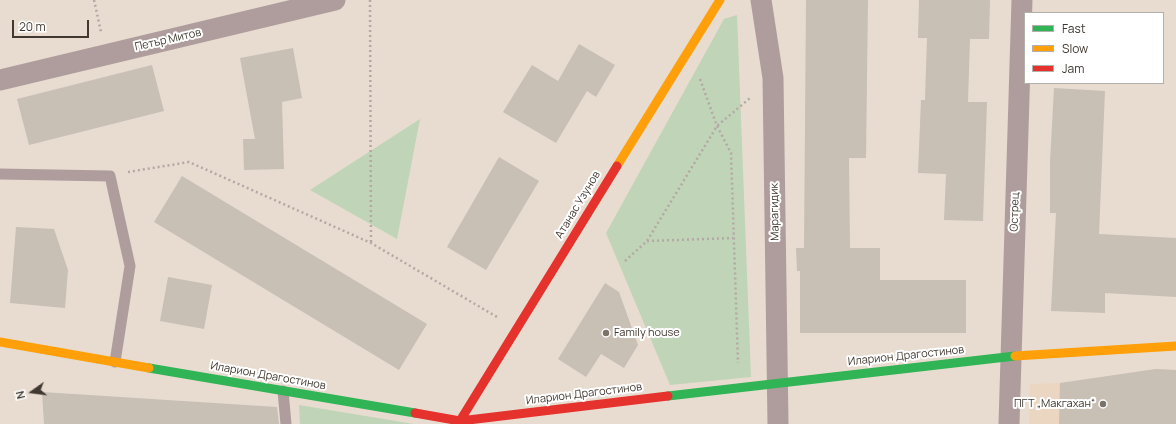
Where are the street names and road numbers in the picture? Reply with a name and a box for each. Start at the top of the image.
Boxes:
street label: Петър Митов [134,26,202,54]
street label: Атанас Узунов [553,169,603,241]
street label: Марагидик [768,183,782,241]
street label: Острец [1008,192,1022,232]
street label: Иларион Драгостинов [847,343,965,369]
street label: Иларион Драгостинов [209,359,327,393]
street label: Иларион Драгостинов [525,380,643,408]

